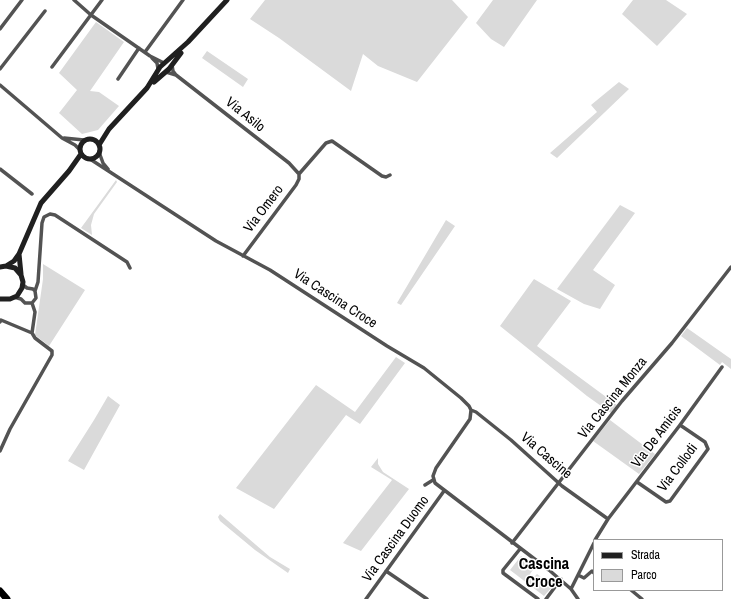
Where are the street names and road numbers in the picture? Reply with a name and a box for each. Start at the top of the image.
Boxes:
street label: Via Asilo [222,94,268,136]
street label: Via Omero [241,182,287,236]
street label: Via Cascina Croce [290,266,380,332]
street label: Via Cascina Monza [575,354,651,442]
street label: Via De Amicis [628,403,686,471]
street label: Via Cascine [517,429,575,483]
street label: Via Collodi [654,441,702,495]
street label: Via Cascina Duomo [359,493,433,585]

